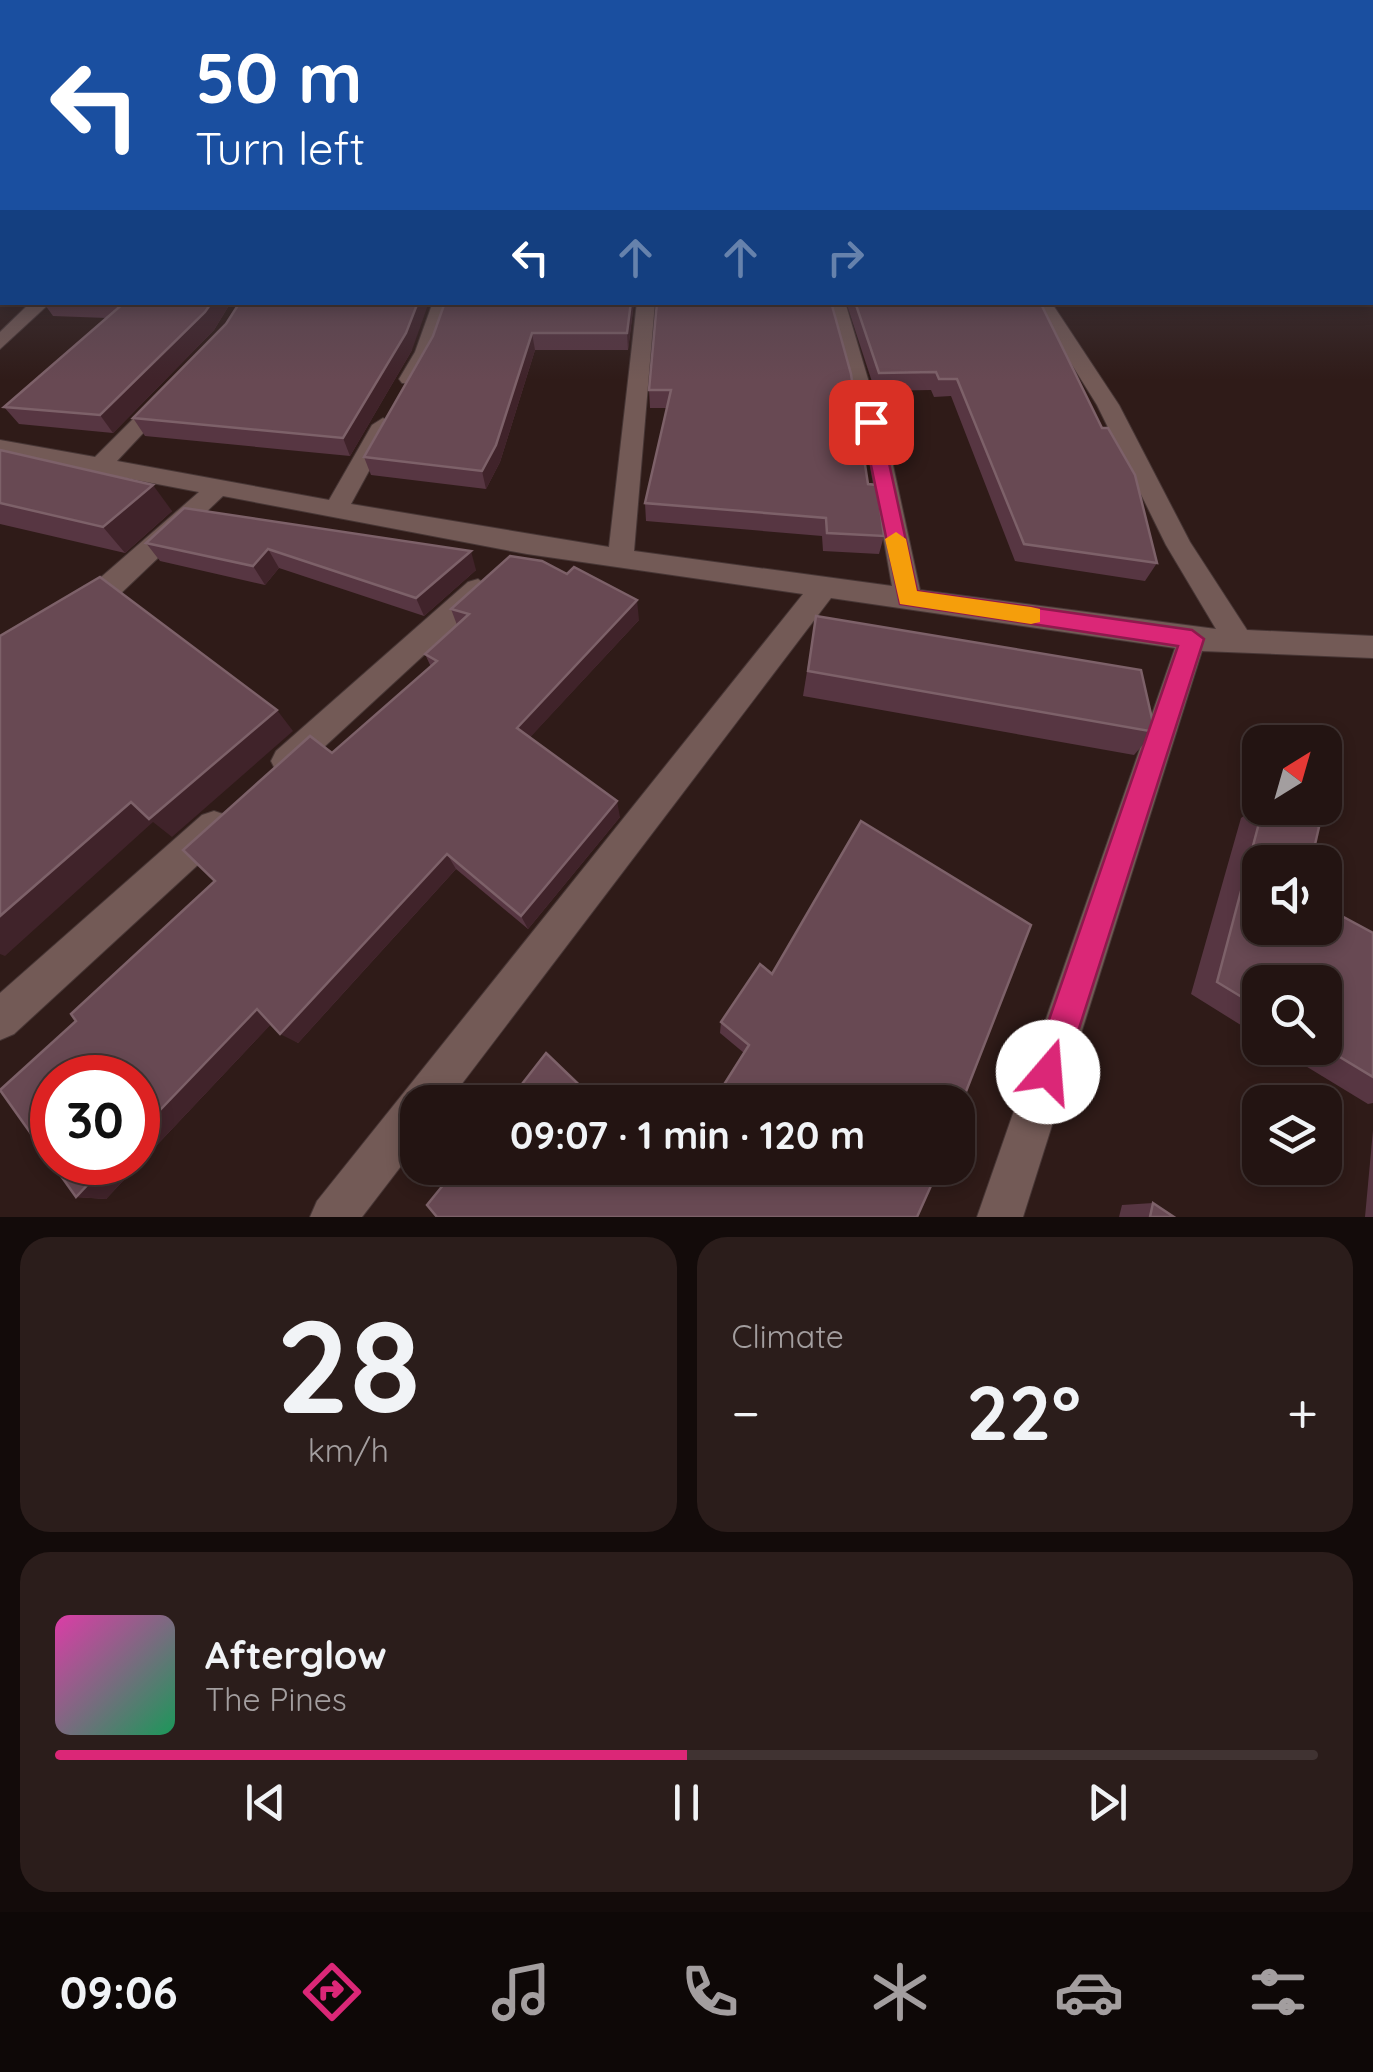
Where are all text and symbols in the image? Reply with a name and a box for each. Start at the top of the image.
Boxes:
text: 50 m [195,33,362,121]
icon: left [30,40,160,170]
text: Turn left [195,120,365,176]
icon: left [503,230,558,285]
icon: ahead [608,230,663,285]
icon: ahead [713,230,768,285]
icon: right [818,230,873,285]
pin [829,380,914,465]
icon: arrive [844,395,899,450]
north arrow [1242,725,1342,825]
map controls [1242,725,1342,1185]
button: sound [1242,845,1342,945]
button: search [1242,965,1342,1065]
position arrow [996,1020,1100,1124]
speed limit sign: 30 [30,1055,160,1185]
button: layers [1242,1085,1342,1185]
text: 09:07 · 1 min · 120 m [510,1111,865,1159]
text: 28 [276,1283,421,1446]
text: Climate [732,1316,844,1356]
text: 22° [966,1365,1081,1459]
text: − [732,1378,760,1447]
text: + [1287,1378,1318,1447]
text: km/h [308,1430,389,1470]
text: Afterglow [205,1631,387,1679]
text: The Pines [205,1679,347,1719]
icon: previous [238,1775,293,1830]
icon: pause [659,1775,714,1830]
icon: next [1080,1775,1135,1830]
icon: directions [297,1957,367,2027]
icon: music [486,1957,556,2027]
icon: phone [675,1957,745,2027]
icon: climate [865,1957,935,2027]
icon: car [1054,1957,1124,2027]
icon: filters [1243,1957,1313,2027]
text: 09:06 [60,1964,178,2020]

